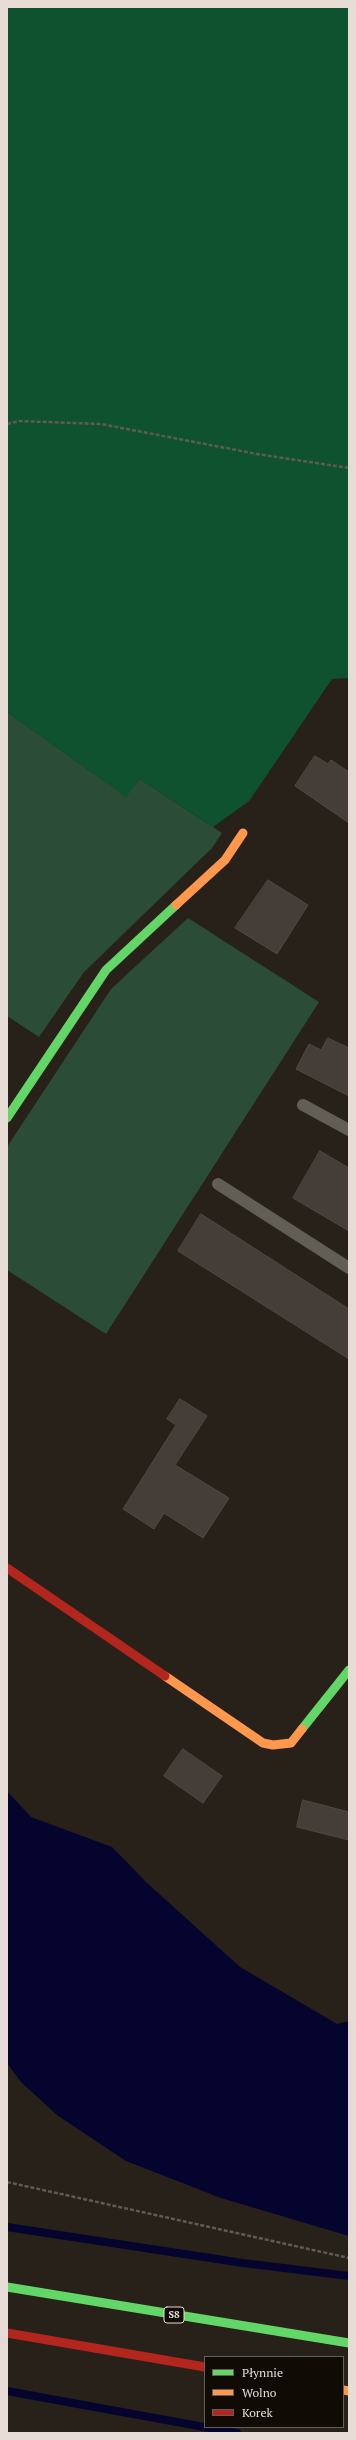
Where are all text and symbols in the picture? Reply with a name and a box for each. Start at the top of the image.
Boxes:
road number: S8 [164,2307,184,2323]
legend [204,2356,344,2428]
text: Płynnie [242,2365,283,2380]
text: Wolno [242,2385,276,2400]
text: Korek [242,2405,273,2420]

